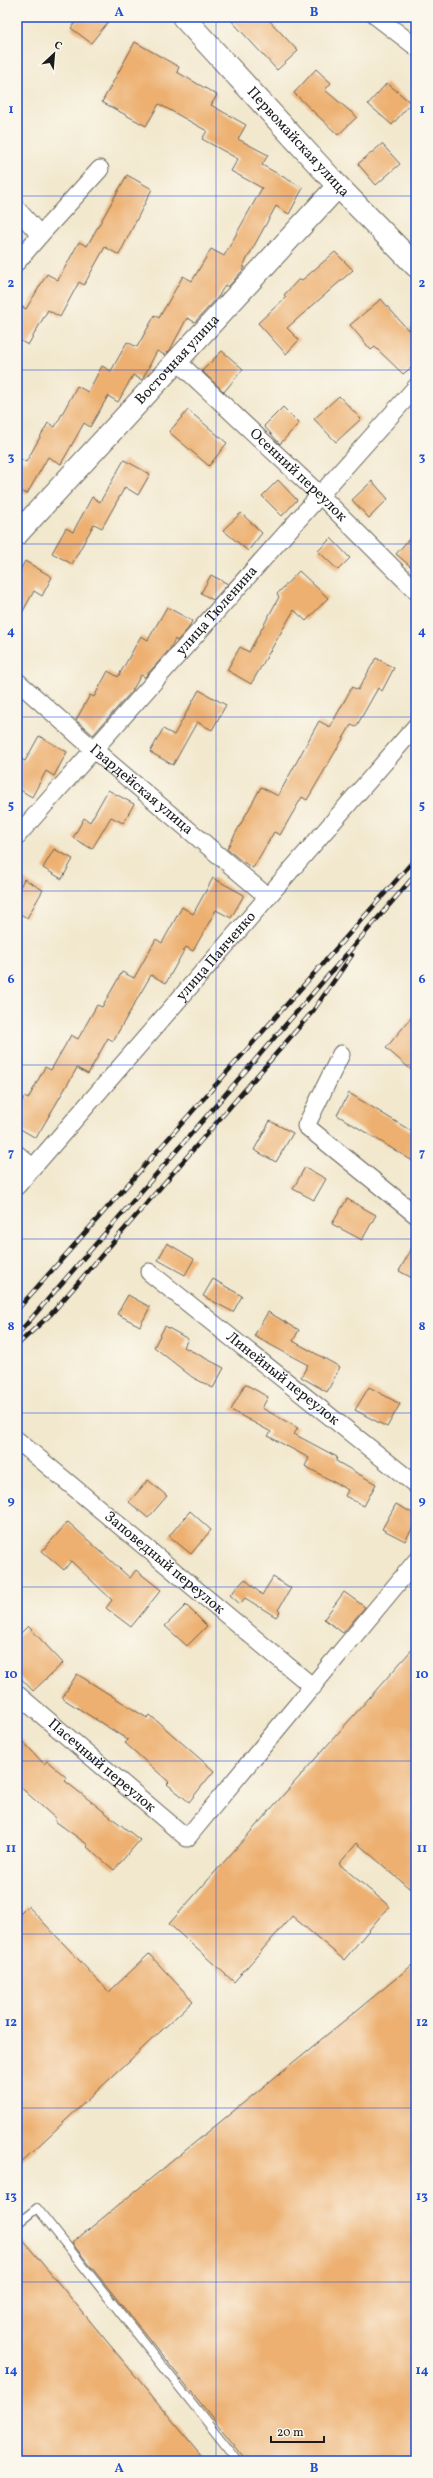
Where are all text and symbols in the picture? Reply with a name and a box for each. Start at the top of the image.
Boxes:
text: A [114,4,124,22]
text: B [310,4,319,22]
north arrow [34,34,74,74]
text: С [51,38,64,55]
street label: Первомайская улица [242,82,354,202]
text: 1 [8,101,14,119]
text: 1 [419,101,425,119]
text: 2 [8,275,15,293]
text: 2 [419,275,426,293]
street label: Восточная улица [130,310,225,410]
street label: Осенний переулок [245,424,352,527]
text: 3 [8,449,15,467]
text: 3 [419,449,426,467]
street label: улица Тюленина [171,561,263,661]
text: 4 [7,623,15,641]
text: 4 [418,623,426,641]
street label: Гвардейская улица [85,740,198,840]
text: 5 [8,797,14,815]
text: 5 [419,797,425,815]
street label: улица Панченко [171,907,261,1006]
text: 6 [7,971,15,989]
text: 6 [418,971,426,989]
text: 7 [8,1145,14,1163]
text: 7 [419,1145,425,1163]
text: 8 [7,1318,15,1336]
text: 8 [418,1318,426,1336]
street label: Линейный переулок [221,1327,344,1430]
text: 9 [7,1492,15,1510]
text: 9 [418,1492,426,1510]
street label: Заповедный переулок [100,1507,229,1620]
text: 10 [4,1666,18,1684]
text: 10 [415,1666,429,1684]
street label: Пасечный переулок [43,1714,160,1818]
text: 11 [6,1840,16,1858]
text: 11 [417,1840,427,1858]
text: 12 [5,2014,17,2032]
text: 12 [416,2014,428,2032]
text: 13 [5,2188,17,2206]
text: 13 [416,2188,428,2206]
text: 14 [4,2362,18,2380]
text: 14 [415,2362,429,2380]
scale bar [271,2418,324,2444]
text: 20 m [277,2425,304,2441]
text: A [114,2460,124,2478]
text: B [310,2460,319,2478]

